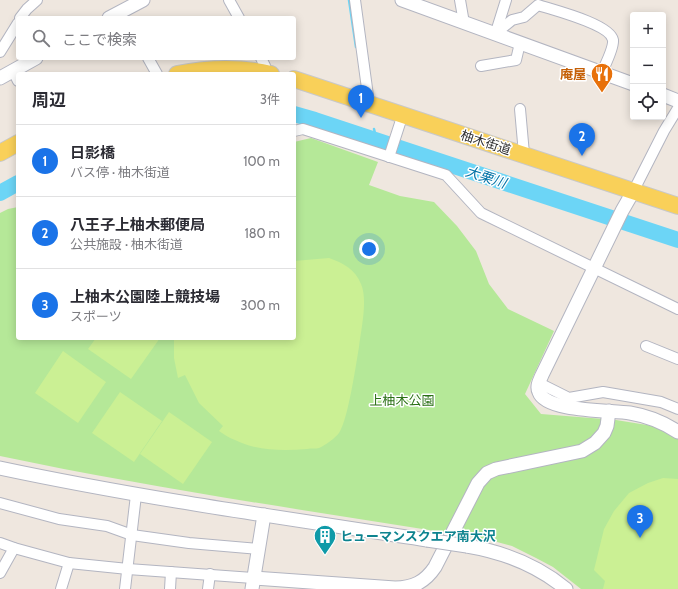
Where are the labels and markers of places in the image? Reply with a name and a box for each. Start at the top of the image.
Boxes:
restaurant icon: 庵屋 [589,61,615,94]
place label: 庵屋 [560,66,586,82]
pin: 1 [348,85,374,118]
pin: 2 [569,123,595,156]
pin: 3 [627,505,653,538]
building icon: ヒューマンスクエア南大沢 [312,523,338,556]
place label: ヒューマンスクエア南大沢 [340,528,496,544]

